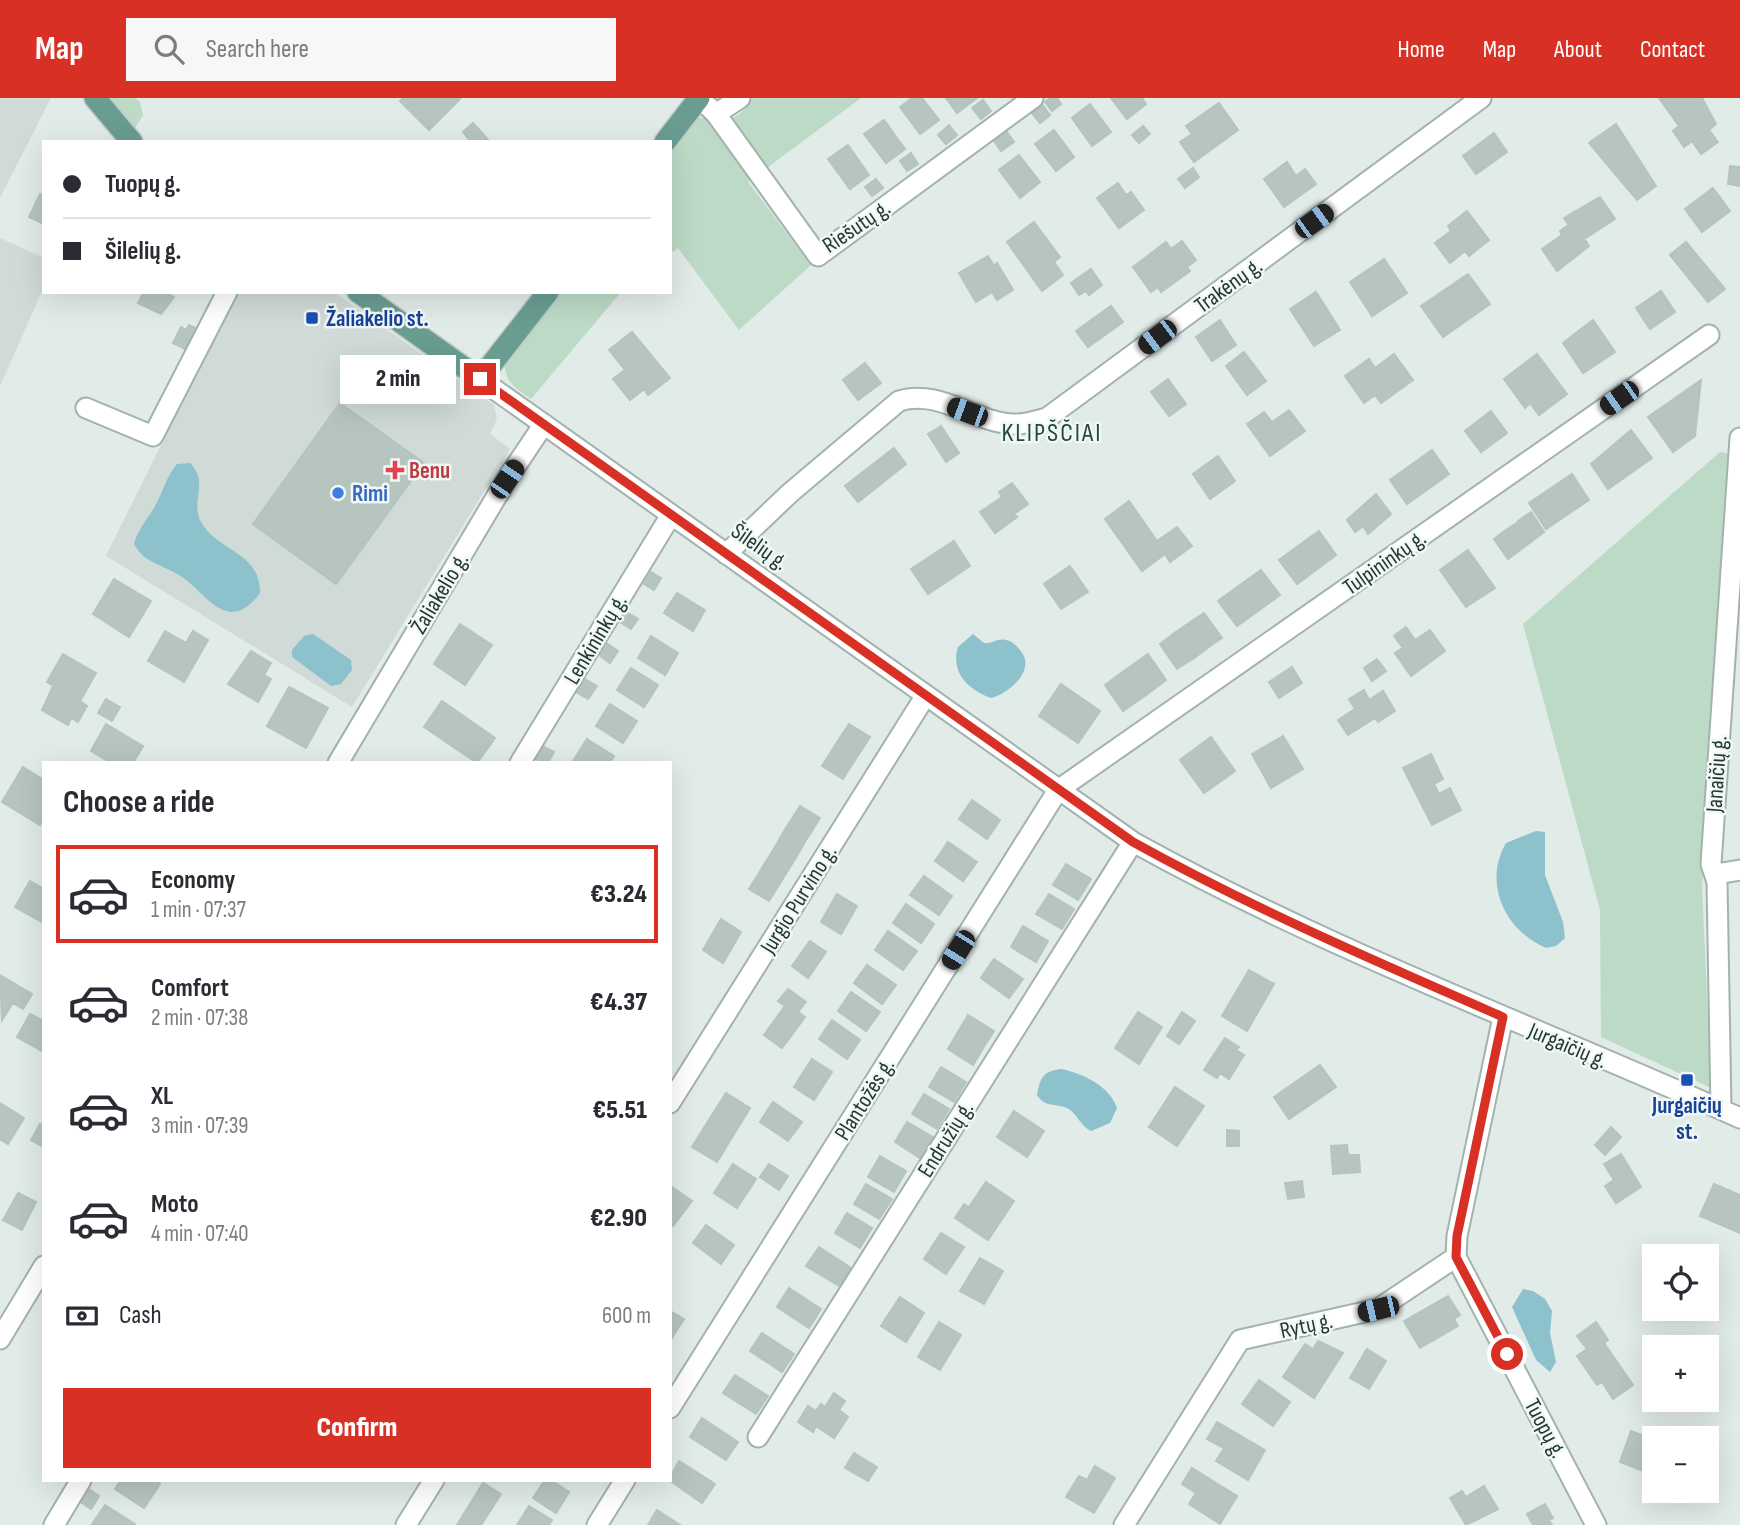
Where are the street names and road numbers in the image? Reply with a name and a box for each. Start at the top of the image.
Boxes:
street label: Riešutų g. [817,194,896,260]
street label: Trakėnų g. [1189,252,1268,320]
street label: Šilelių g. [725,517,793,576]
street label: Tulpininkų g. [1338,524,1431,602]
street label: Žaliakelio g. [405,548,475,639]
street label: Lenkininkų g. [558,589,634,690]
street label: Janaičių g. [1700,735,1734,814]
street label: Jurgio Purvino g. [754,840,843,960]
street label: Jurgaičių g. [1523,1017,1611,1075]
street label: Plantožės g. [829,1053,901,1146]
street label: Endružių g. [912,1096,980,1183]
street label: Rytų g. [1277,1307,1335,1345]
street label: Tuopų g. [1518,1394,1572,1463]

